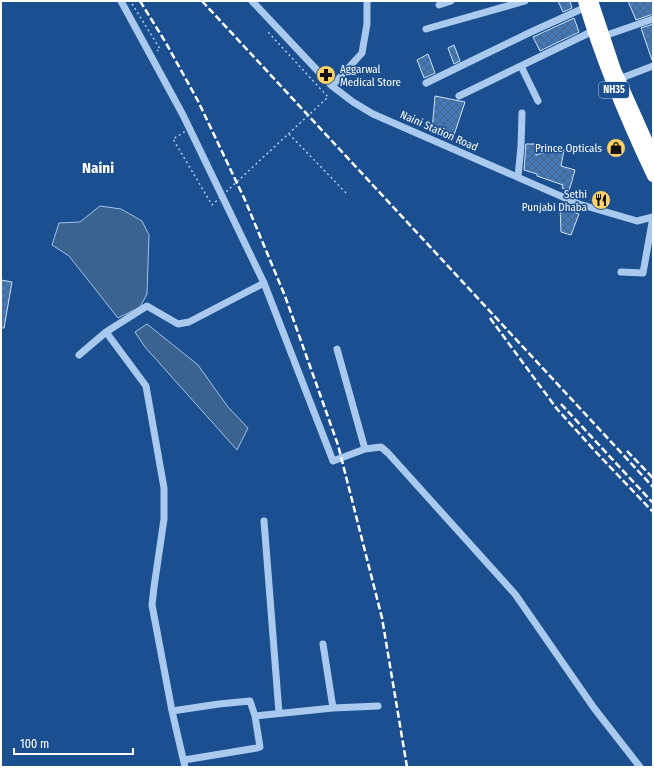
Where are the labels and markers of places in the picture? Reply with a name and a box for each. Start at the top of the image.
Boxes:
place label: Aggarwal Medical Store [340,63,401,89]
pharmacy icon: Aggarwal Medical Store [315,64,337,86]
shop icon: Prince Opticals [605,137,627,159]
place label: Prince Opticals [535,142,602,155]
place label: Sethi Punjabi Dhaba [522,188,587,214]
restaurant icon: Sethi Punjabi Dhaba [590,189,612,211]

